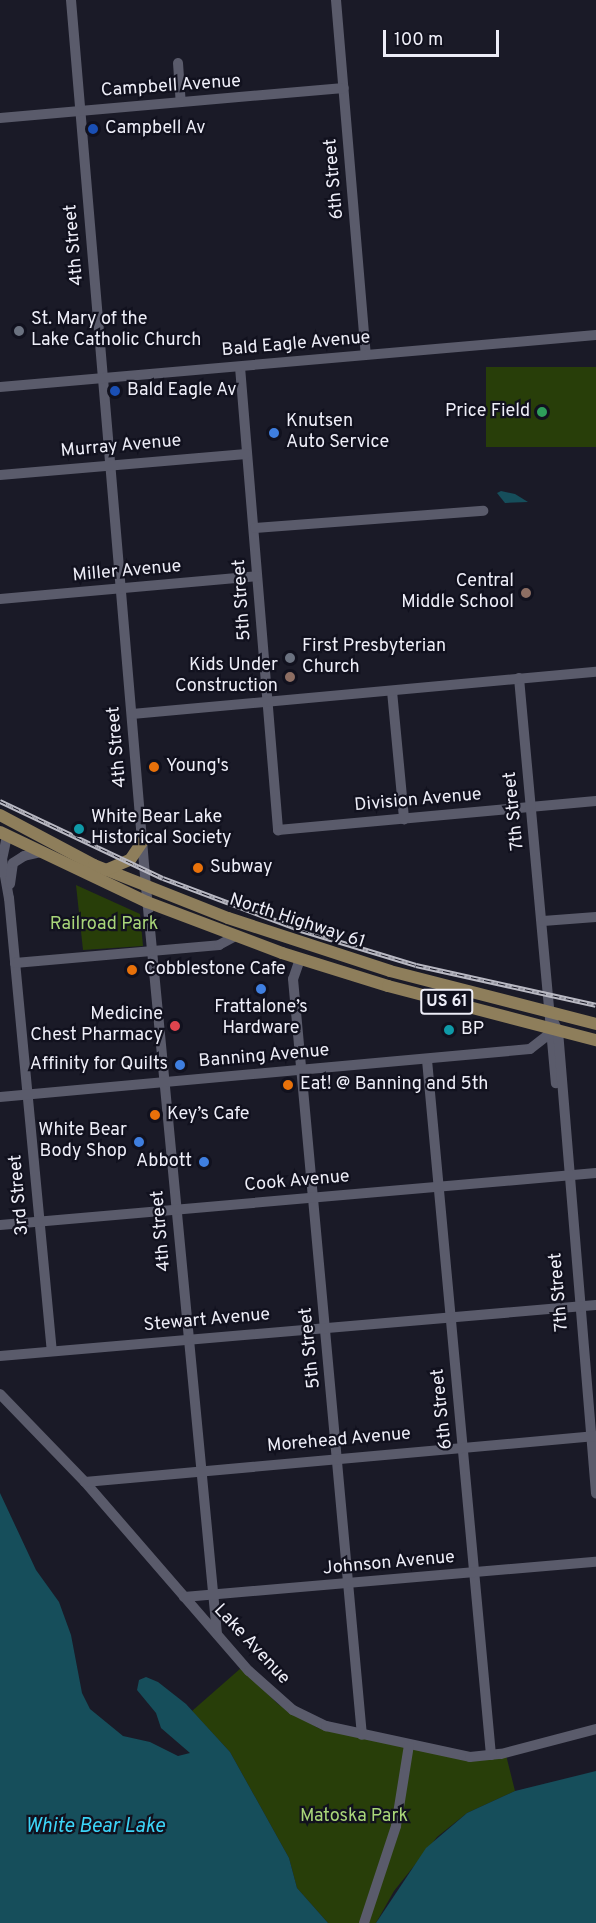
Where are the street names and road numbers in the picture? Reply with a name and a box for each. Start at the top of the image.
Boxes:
street label: Campbell Avenue [100,71,242,103]
street label: 6th Street [321,138,349,220]
street label: 4th Street [61,203,89,287]
street label: Bald Eagle Avenue [220,328,372,362]
street label: Murray Avenue [59,431,183,463]
street label: Miller Avenue [71,556,183,588]
street label: 5th Street [229,559,257,641]
street label: 4th Street [104,705,132,789]
street label: 7th Street [500,770,530,852]
street label: Division Avenue [353,785,483,817]
street label: North Highway 61 [226,890,368,954]
road number: US 61 [420,989,474,1015]
street label: Banning Avenue [197,1041,331,1073]
street label: 3rd Street [6,1154,34,1236]
street label: Cook Avenue [243,1167,351,1197]
street label: 4th Street [148,1189,176,1273]
street label: 7th Street [546,1252,574,1332]
street label: Stewart Avenue [143,1305,271,1337]
street label: 5th Street [296,1306,326,1390]
street label: 6th Street [428,1368,458,1450]
street label: Morehead Avenue [266,1424,412,1458]
street label: Johnson Avenue [322,1547,456,1581]
street label: Lake Avenue [208,1600,294,1690]

